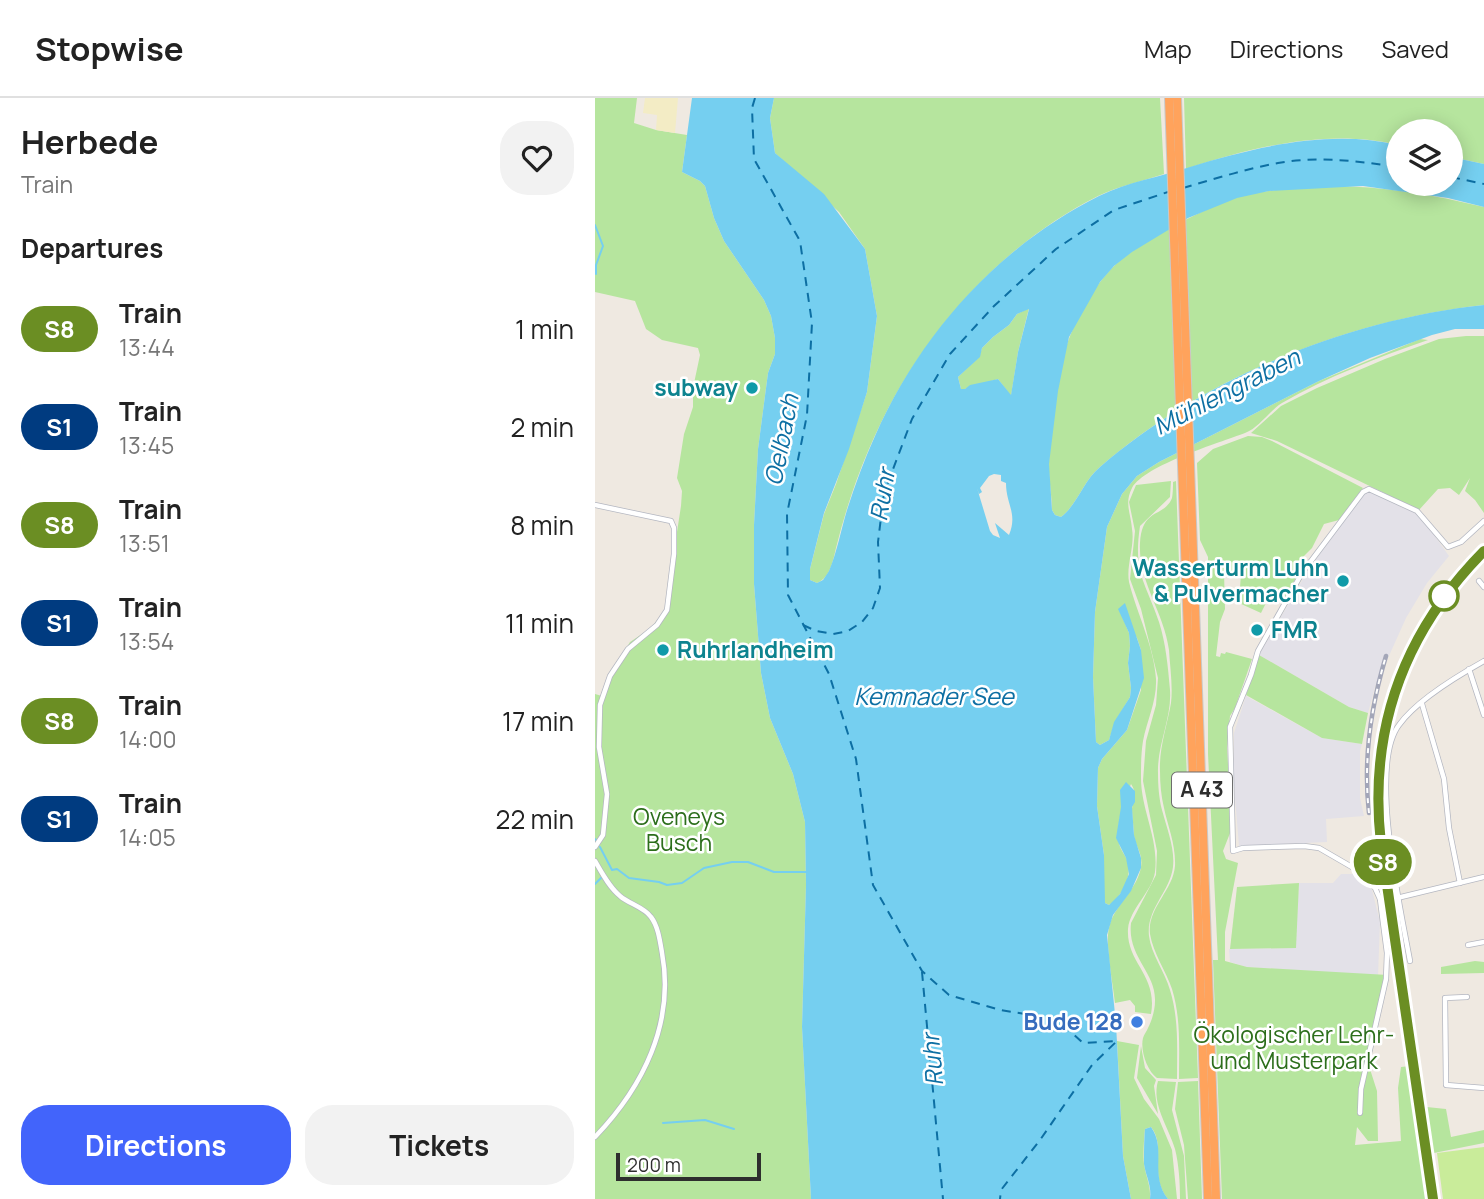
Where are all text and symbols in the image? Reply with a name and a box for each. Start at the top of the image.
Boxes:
text: Stopwise [35,26,184,71]
text: Map [1144,32,1192,65]
text: Directions [1230,32,1343,65]
text: Saved [1381,32,1449,65]
text: Herbede [21,119,158,164]
map controls [1386,119,1463,196]
button: layers [1386,119,1463,196]
button: heart [500,121,574,195]
text: Train [21,168,73,200]
text: Departures [21,230,163,266]
text: Train [119,295,182,331]
text: 1 min [515,311,574,347]
text: S8 [44,312,75,345]
text: 13:44 [119,331,175,363]
water label: Mühlengraben [1148,339,1306,442]
place label: subway [654,371,738,403]
marker: subway [744,380,760,396]
water label: Oelbach [756,391,806,488]
text: Train [119,393,182,429]
text: 2 min [510,409,574,445]
text: S1 [46,410,73,443]
text: 13:45 [119,429,174,461]
water label: Ruhr [861,463,902,523]
text: Train [119,491,182,527]
text: 8 min [510,507,574,543]
text: S8 [44,508,75,541]
text: 13:51 [119,527,170,559]
place label: Wasserturm Luhn & Pulvermacher [1132,551,1329,609]
marker: Wasserturm Luhn & Pulvermacher [1335,573,1351,589]
unlabelled marker [1429,581,1459,611]
text: Train [119,589,182,625]
text: 11 min [505,605,574,641]
text: S1 [46,606,73,639]
place label: FMR [1271,613,1318,645]
marker: FMR [1249,622,1265,638]
text: 13:54 [119,625,174,657]
place label: Ruhrlandheim [677,633,834,665]
marker: Ruhrlandheim [655,642,671,658]
water label: Kemnader See [854,679,1016,712]
text: Train [119,687,182,723]
text: 17 min [502,703,574,739]
text: S8 [44,704,75,737]
text: 14:00 [119,723,176,755]
road number: A 43 [1172,772,1232,808]
text: Train [119,785,182,821]
park label: Oveneys Busch [633,800,725,858]
text: 22 min [496,801,574,837]
text: S1 [46,802,73,835]
text: 14:05 [119,821,176,853]
line badge: S8 [1351,839,1415,885]
text: S8 [1368,845,1398,878]
place label: Bude 128 [1024,1005,1123,1037]
marker: Bude 128 [1129,1014,1145,1030]
park label: Ökologischer Lehr- und Musterpark [1194,1018,1394,1076]
water label: Ruhr [912,1029,950,1088]
button: Directions [21,1105,291,1185]
button: Tickets [305,1105,574,1185]
scale bar [616,1150,761,1182]
text: 200 m [627,1152,681,1178]

